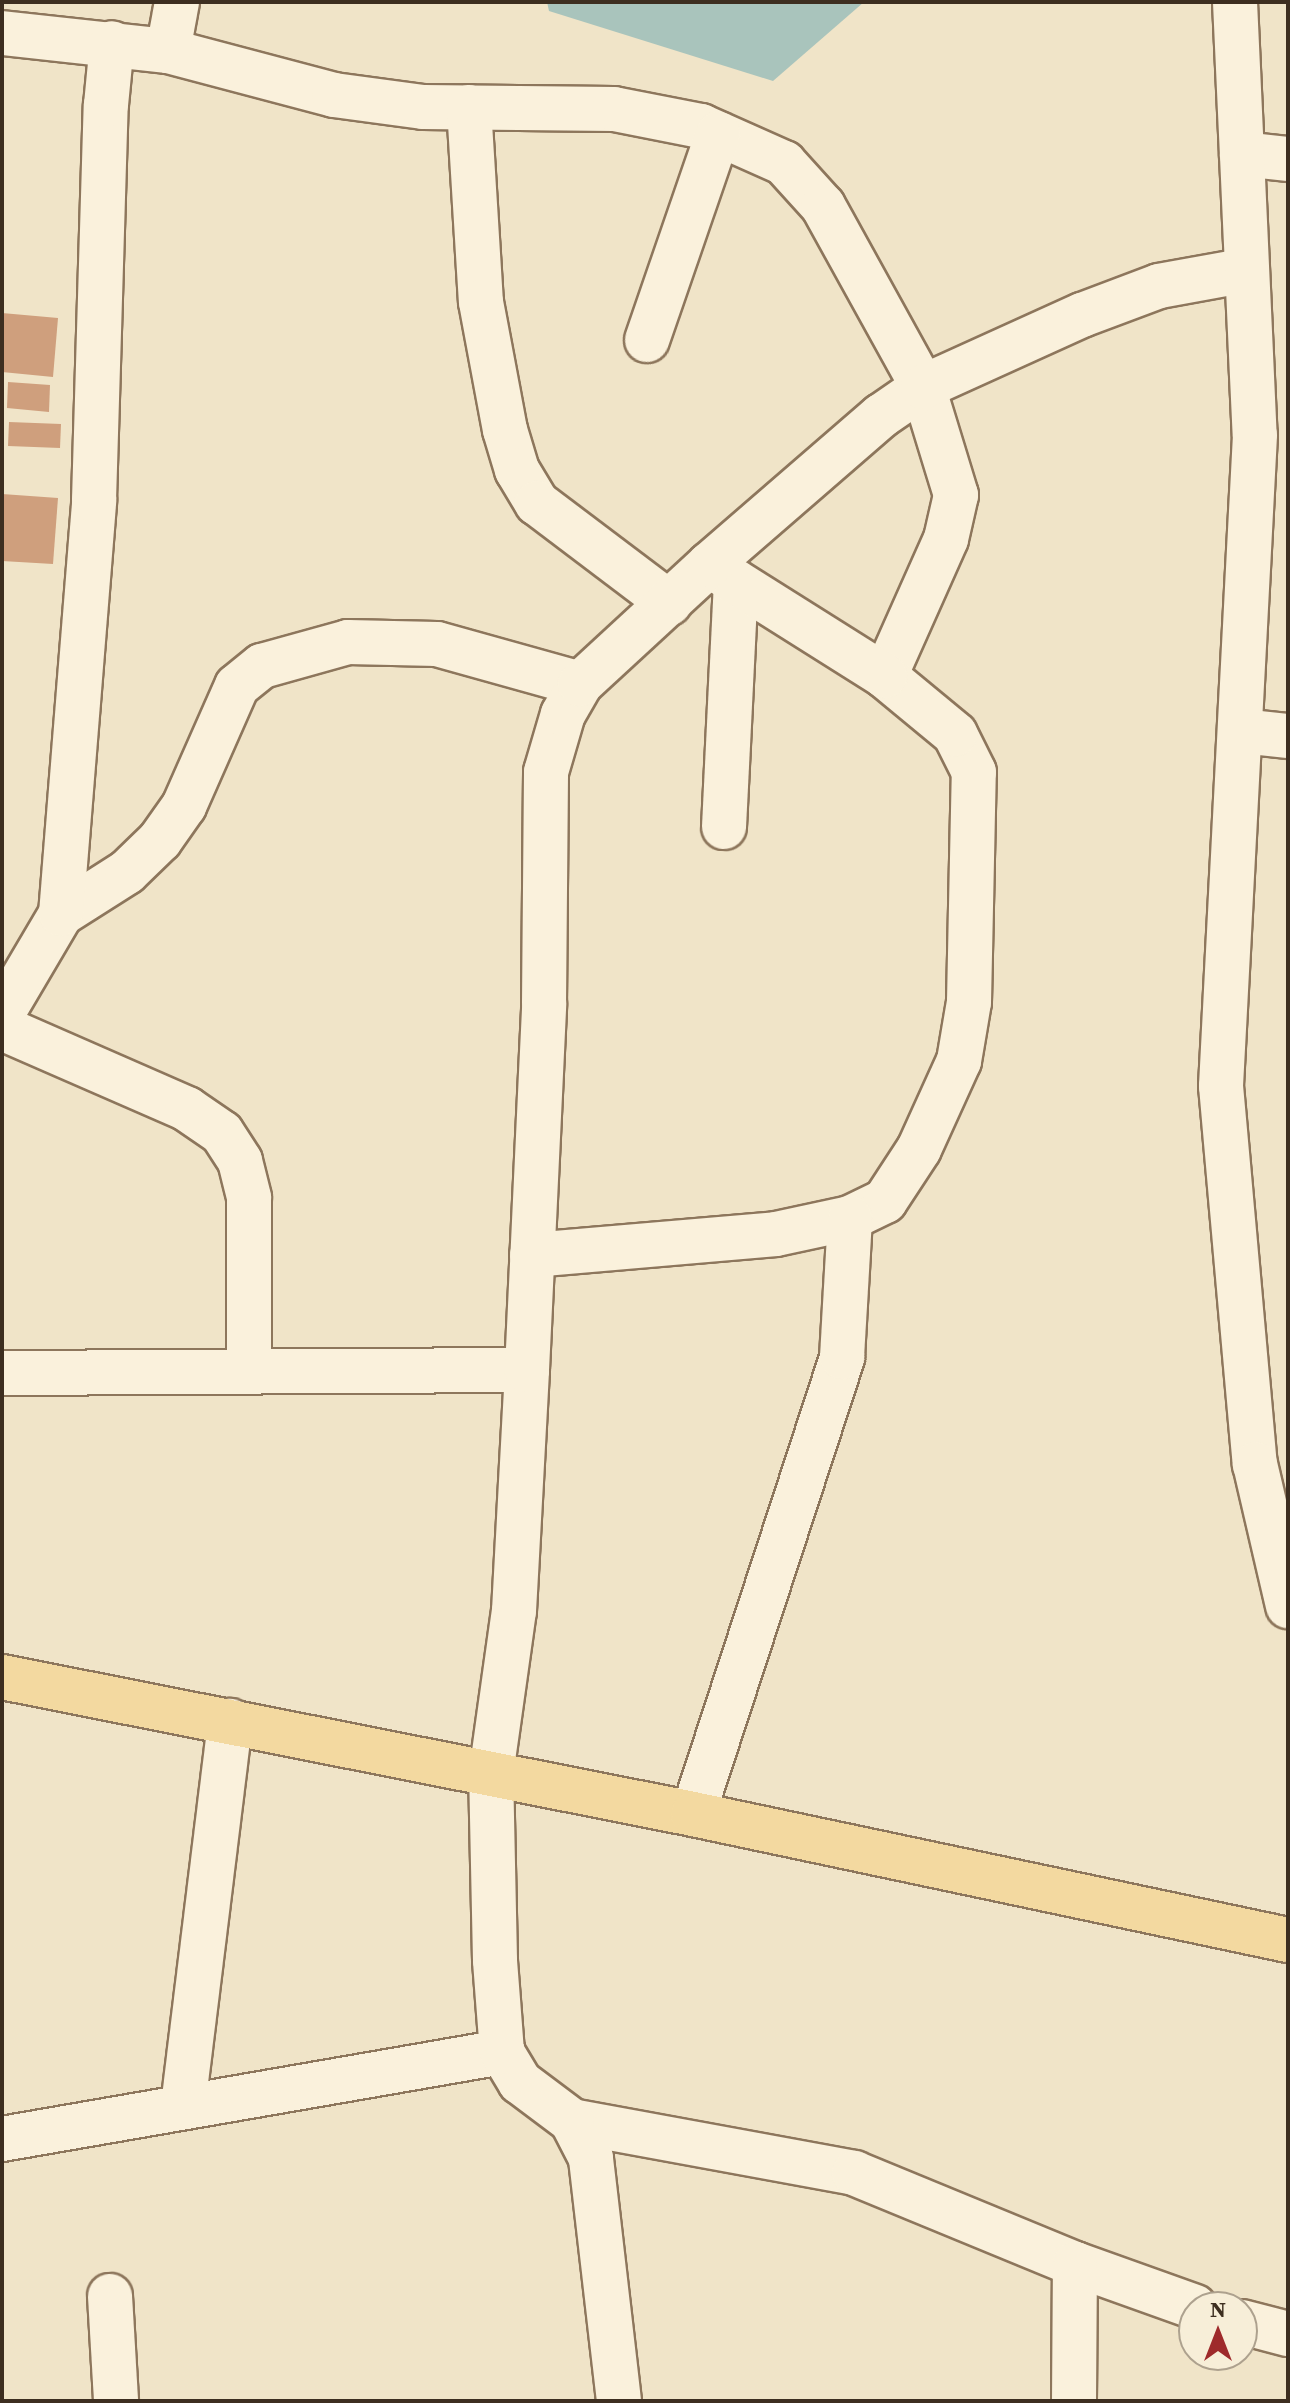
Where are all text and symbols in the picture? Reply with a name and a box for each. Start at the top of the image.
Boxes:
north arrow [1178,2291,1258,2371]
text: N [1210,2294,1226,2324]

